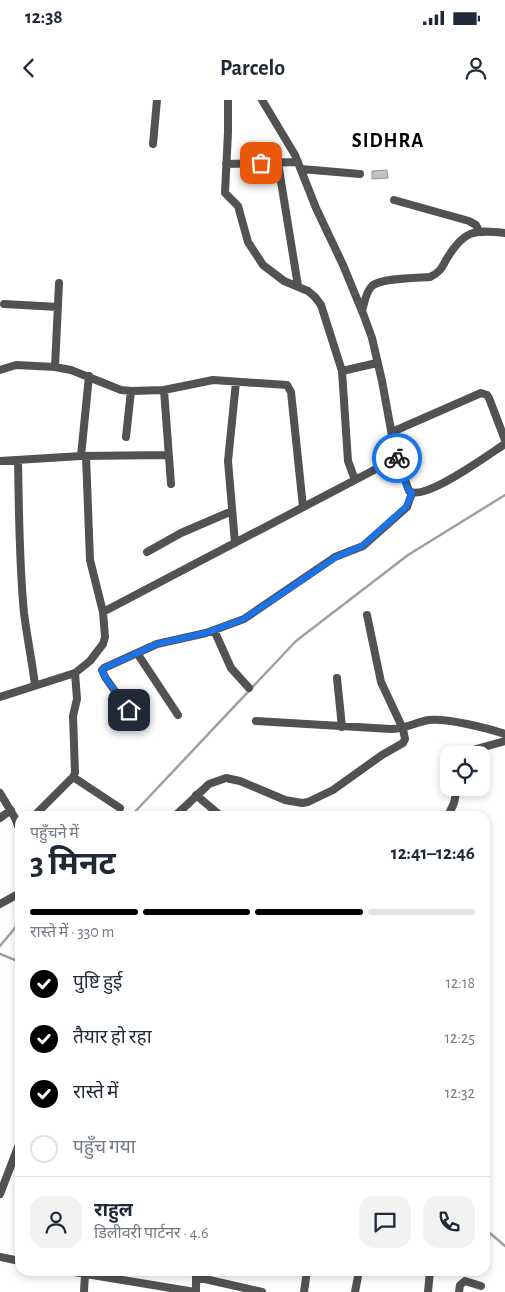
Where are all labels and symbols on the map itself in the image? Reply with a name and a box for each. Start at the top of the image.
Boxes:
district label: SIDHRA [352,131,424,151]
pin [240,142,282,184]
courier [372,433,422,483]
pin [108,689,150,731]

